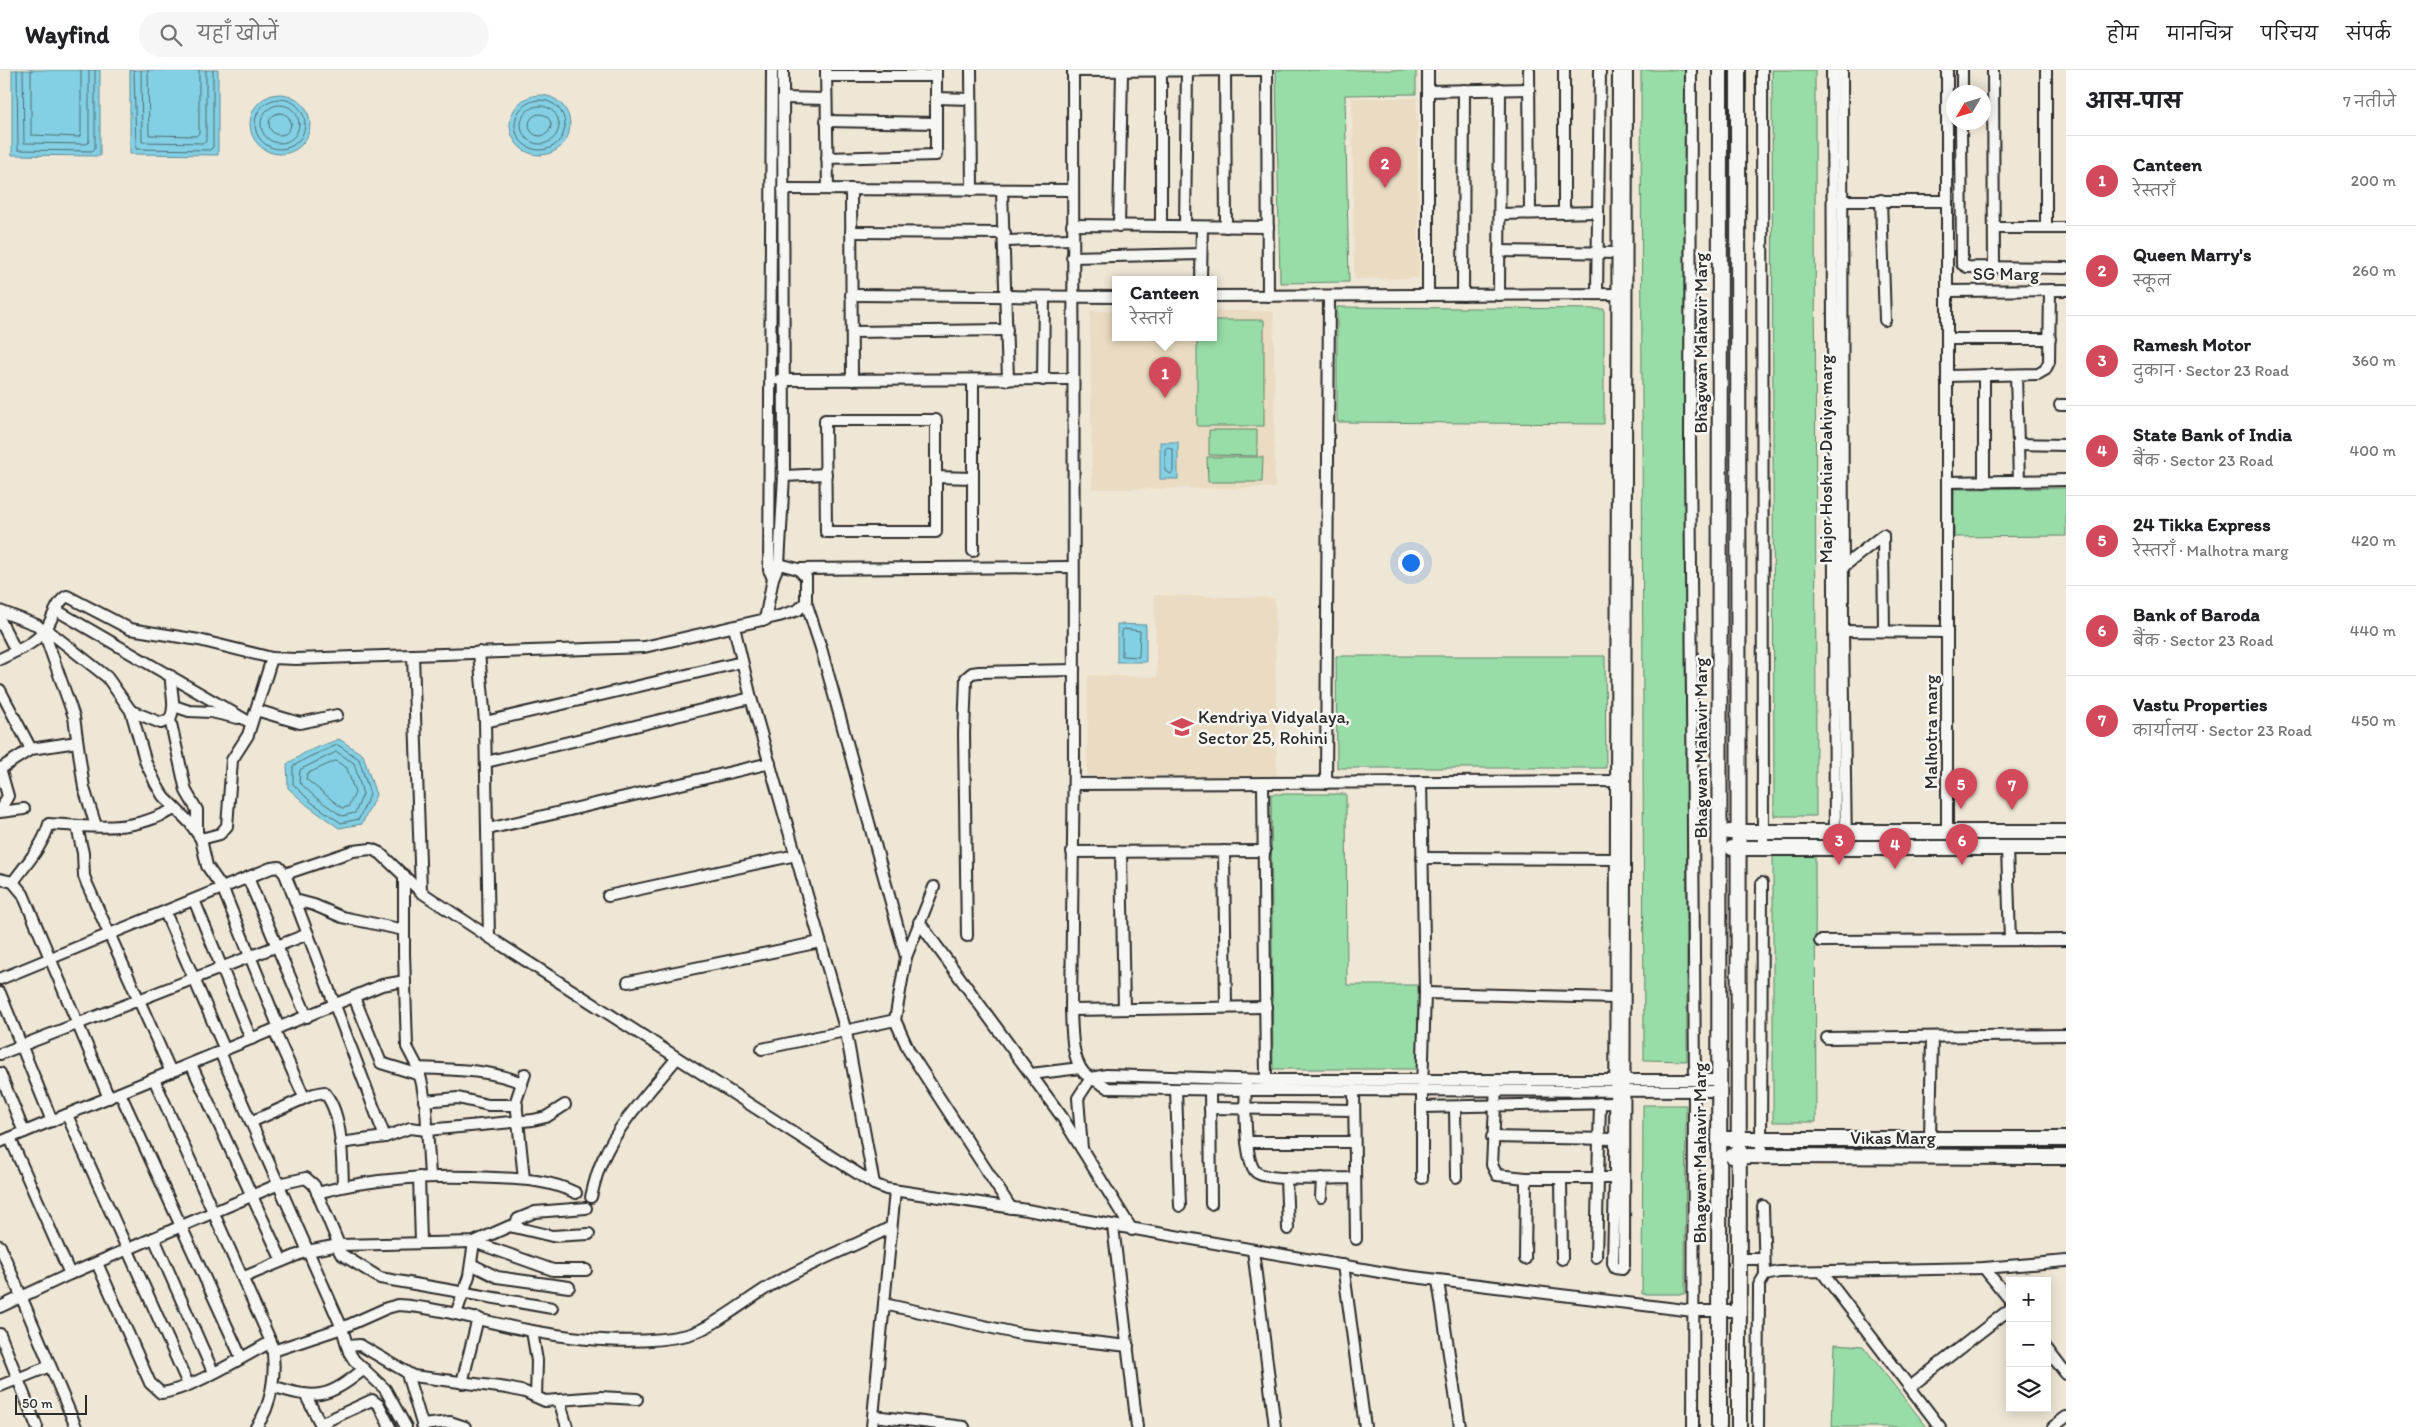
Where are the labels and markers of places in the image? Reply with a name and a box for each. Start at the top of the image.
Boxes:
pin: 2 [1369,147,1401,188]
pin: 1 [1149,357,1181,398]
place label: Kendriya Vidyalaya, Sector 25, Rohini [1198,706,1350,749]
school or university icon: Kendriya Vidyalaya, Sector 25, Rohini [1169,714,1195,740]
pin: 5 [1945,768,1977,809]
pin: 7 [1996,769,2028,810]
pin: 3 [1823,824,1855,865]
pin: 6 [1946,824,1978,865]
pin: 4 [1879,828,1911,869]

